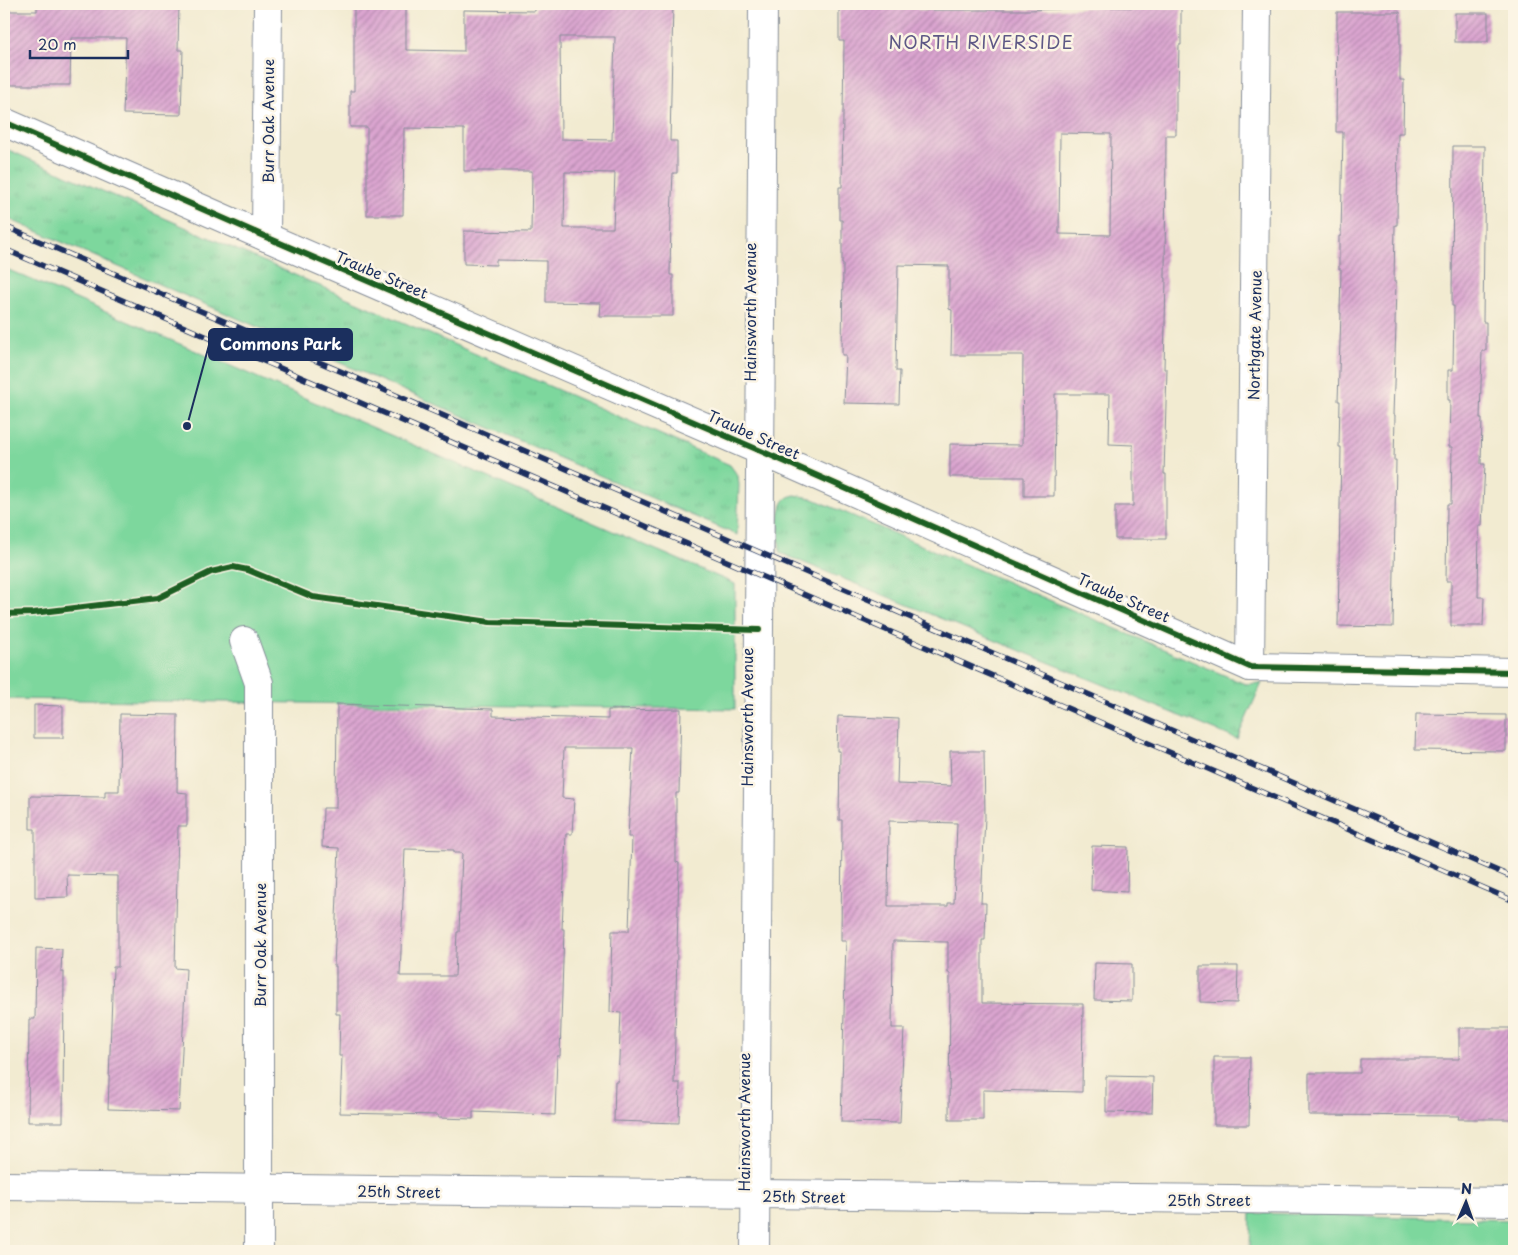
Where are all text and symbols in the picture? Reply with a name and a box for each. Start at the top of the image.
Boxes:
scale bar [30,28,128,60]
district label: NORTH RIVERSIDE [888,28,1074,55]
text: 20 m [38,32,77,55]
street label: Burr Oak Avenue [256,59,279,183]
street label: Hainsworth Avenue [738,242,761,382]
street label: Traube Street [332,244,432,304]
street label: Northgate Avenue [1241,270,1267,400]
callout: Commons Park [209,329,352,360]
text: Commons Park [220,331,342,355]
street label: Traube Street [704,403,804,465]
street label: Traube Street [1074,566,1174,628]
street label: Hainsworth Avenue [735,647,758,787]
street label: Burr Oak Avenue [248,883,271,1007]
street label: Hainsworth Avenue [732,1052,755,1192]
north arrow [1440,1178,1490,1228]
text: N [1461,1178,1472,1199]
street label: 25th Street [357,1179,441,1203]
street label: 25th Street [762,1184,846,1208]
street label: 25th Street [1167,1188,1251,1211]

